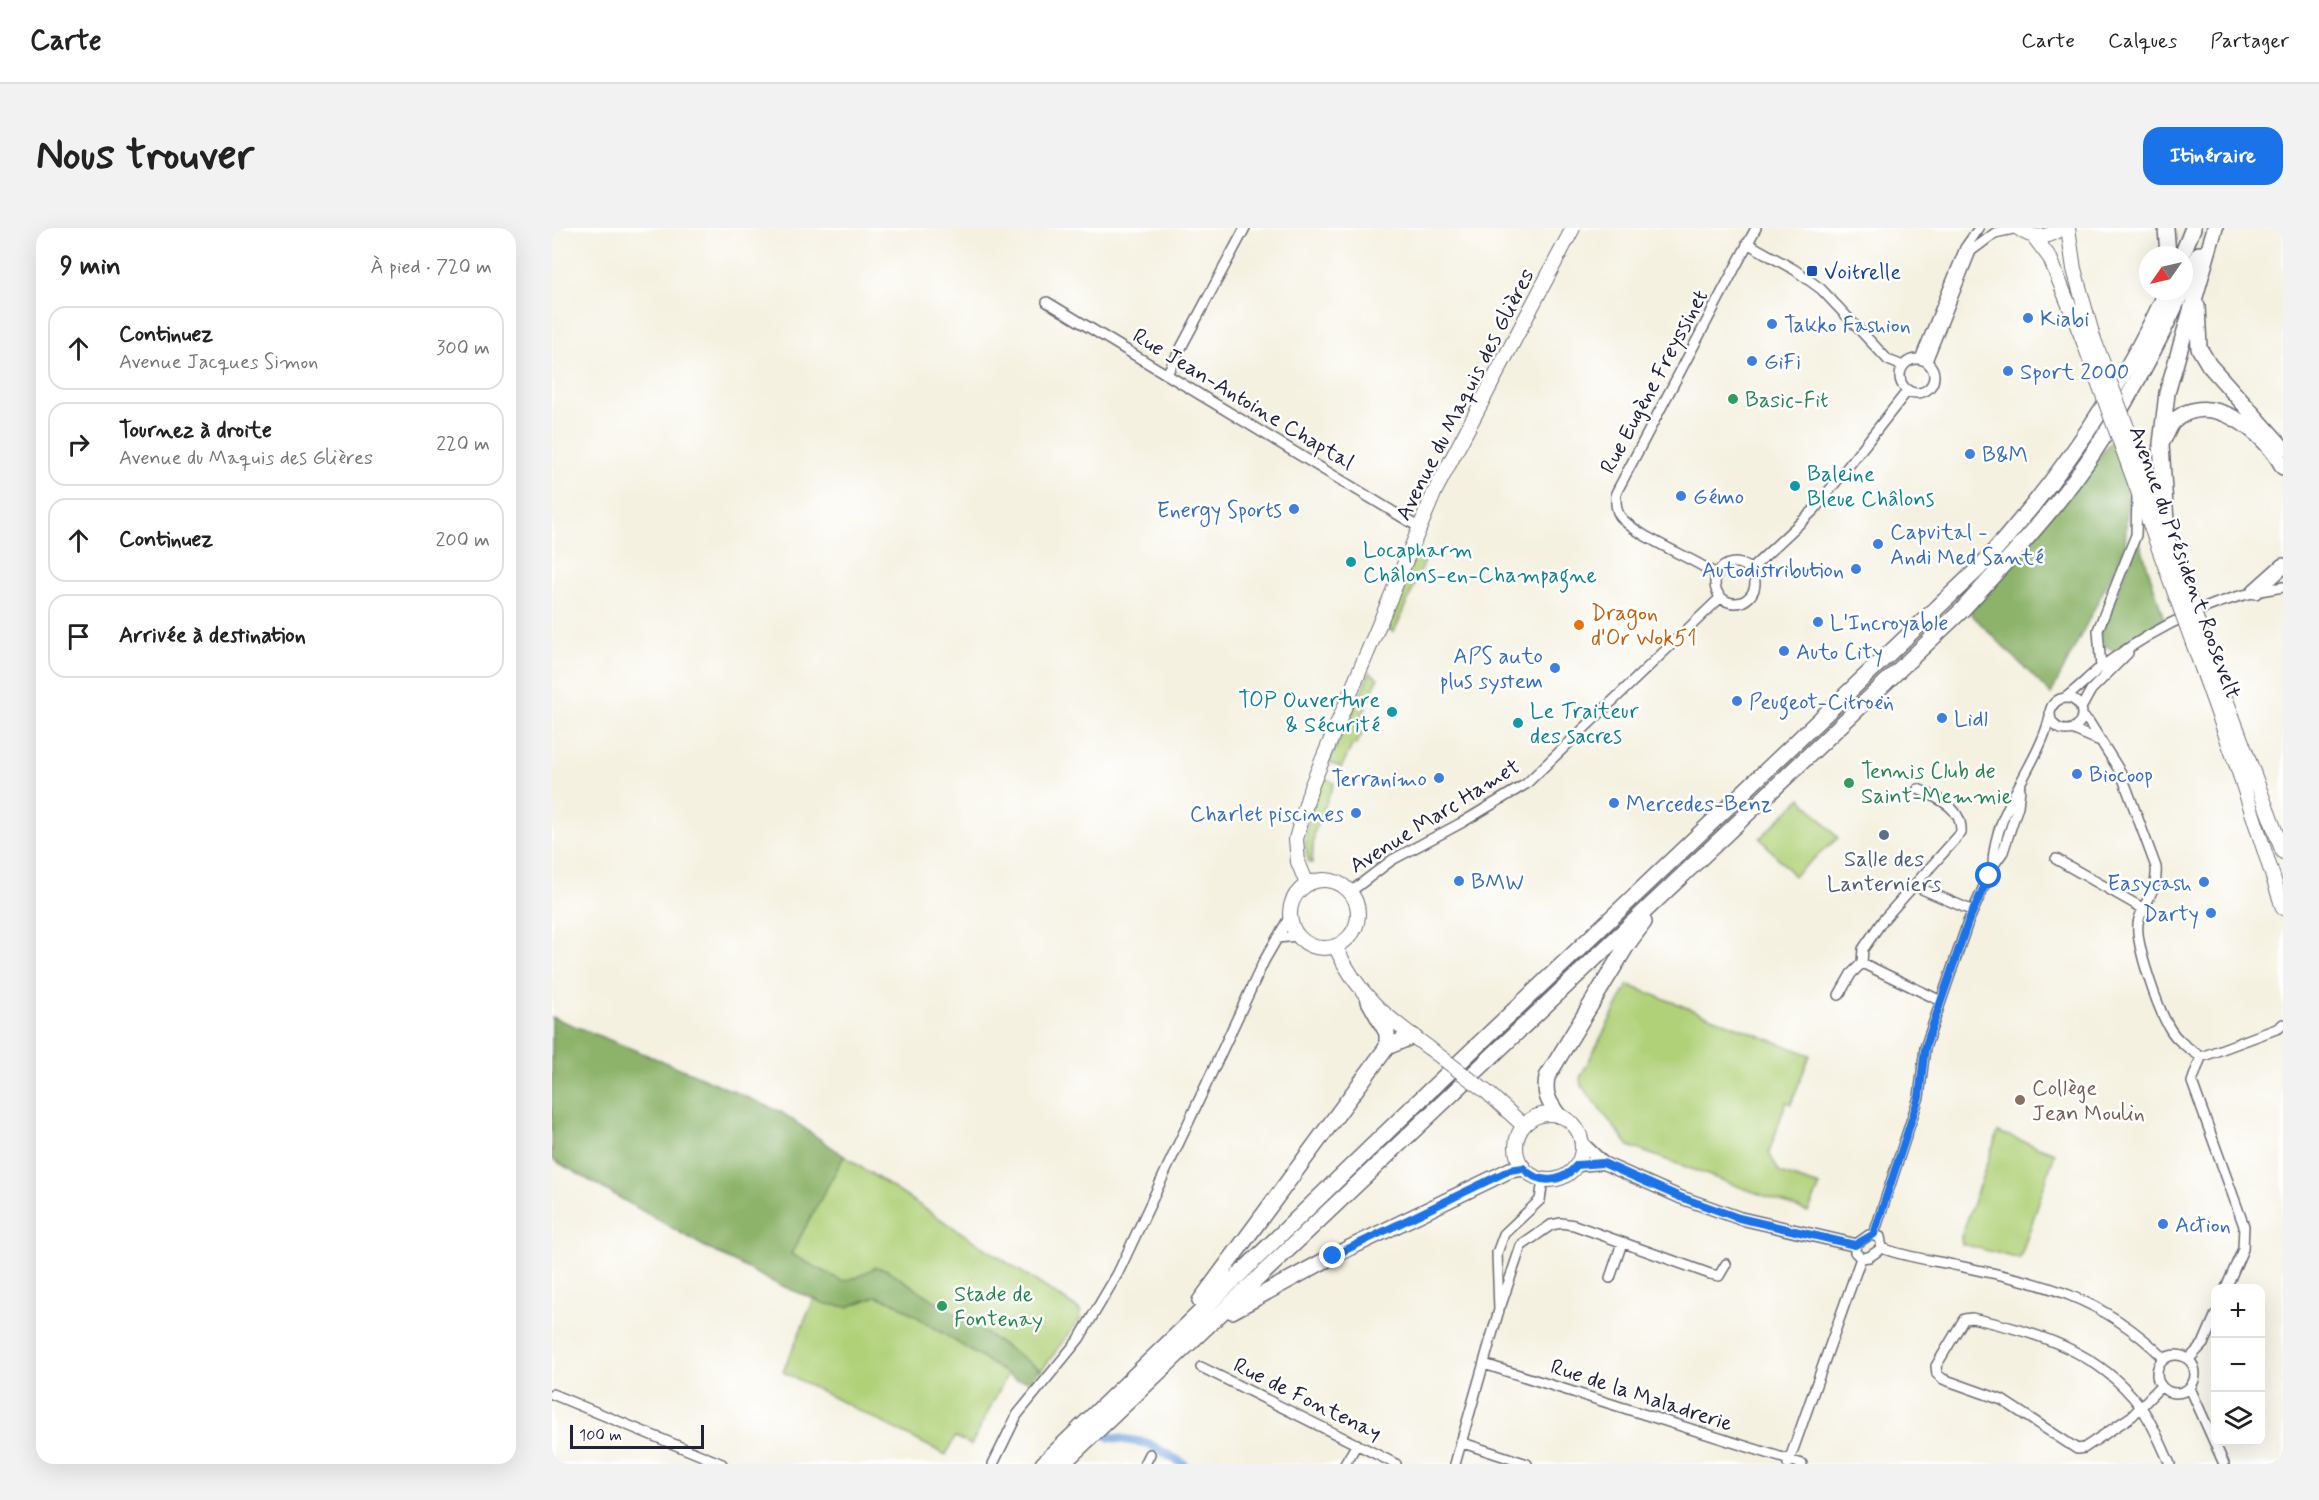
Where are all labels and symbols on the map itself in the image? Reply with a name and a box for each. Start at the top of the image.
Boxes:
north arrow [2139,246,2193,300]
place label: Voitrelle [1824,259,1901,287]
street label: Avenue du Maquis des Glières [1390,264,1542,526]
marker: Voitrelle [1805,264,1819,278]
street label: Rue Eugène Freyssinet [1594,285,1716,479]
place label: Kiabi [2040,306,2089,334]
marker: Kiabi [2021,311,2035,325]
place label: Takko Fashion [1784,312,1911,340]
marker: Takko Fashion [1765,317,1779,331]
street label: Rue Jean-Antoine Chaptal [1127,322,1359,477]
place label: GiFi [1764,349,1801,377]
marker: GiFi [1745,354,1759,368]
place label: Sport 2000 [2020,359,2129,387]
marker: Sport 2000 [2001,364,2015,378]
place label: Basic-Fit [1745,387,1828,415]
marker: Basic-Fit [1726,392,1740,406]
street label: Avenue du Président Roosevelt [2122,422,2247,703]
place label: B&M [1982,442,2028,470]
marker: B&M [1963,447,1977,461]
place label: Baleine Bleue Châlons [1807,461,1935,514]
marker: Baleine Bleue Châlons [1788,479,1802,493]
place label: Gémo [1693,484,1744,512]
marker: Gémo [1674,489,1688,503]
place label: Energy Sports [1157,497,1282,528]
marker: Energy Sports [1287,502,1301,516]
place label: Capvital - Andi Med Santé [1890,519,2044,572]
place label: Locapharm Châlons-en-Champagne [1363,537,1597,593]
marker: Capvital - Andi Med Santé [1871,537,1885,551]
marker: Locapharm Châlons-en-Champagne [1344,555,1358,569]
place label: Autodistribution [1702,557,1844,585]
marker: Autodistribution [1849,562,1863,576]
place label: Dragon d'Or Wok51 [1591,600,1697,653]
place label: L'Incroyable [1830,610,1948,638]
marker: L'Incroyable [1811,615,1825,629]
marker: Dragon d'Or Wok51 [1572,618,1586,632]
place label: Auto City [1796,639,1883,667]
place label: APS auto plus system [1440,643,1543,696]
marker: Auto City [1777,644,1791,658]
marker: APS auto plus system [1548,661,1562,675]
place label: TOP Ouverture & Sécurité [1238,687,1380,740]
place label: Peugeot-Citroën [1749,689,1894,720]
marker: Peugeot-Citroën [1730,694,1744,708]
place label: Le Traiteur des sacres [1530,698,1639,751]
marker: TOP Ouverture & Sécurité [1385,705,1399,719]
place label: Lidl [1954,706,1988,734]
marker: Lidl [1935,711,1949,725]
marker: Le Traiteur des sacres [1511,716,1525,730]
street label: Avenue Marc Hamet [1345,753,1525,880]
place label: Tennis Club de Saint-Memmie [1861,758,2012,811]
place label: Biocoop [2089,762,2153,790]
place label: Terranimo [1332,766,1427,794]
marker: Biocoop [2070,767,2084,781]
marker: Terranimo [1432,771,1446,785]
marker: Tennis Club de Saint-Memmie [1842,776,1856,790]
place label: Mercedes-Benz [1626,791,1772,819]
marker: Mercedes-Benz [1607,796,1621,810]
place label: Charlet piscines [1190,801,1344,829]
marker: Charlet piscines [1349,806,1363,820]
marker: Salle des Lanterniers [1877,828,1891,842]
place label: Salle des Lanterniers [1827,846,1941,899]
route start [1975,862,2001,888]
place label: BMW [1471,869,1524,897]
place label: Easycash [2107,870,2192,898]
marker: BMW [1452,874,1466,888]
marker: Easycash [2197,875,2211,889]
place label: Darty [2143,901,2199,929]
marker: Darty [2204,906,2218,920]
place label: Collège Jean Moulin [2032,1075,2145,1128]
marker: Collège Jean Moulin [2013,1093,2027,1107]
place label: Action [2175,1212,2231,1240]
marker: Action [2156,1217,2170,1231]
route end [1319,1242,1345,1268]
place label: Stade de Fontenay [954,1281,1043,1334]
marker: Stade de Fontenay [935,1299,949,1313]
street label: Rue de Fontenay [1228,1352,1386,1448]
street label: Rue de la Maladrerie [1547,1353,1736,1439]
scale bar [570,1422,704,1450]

